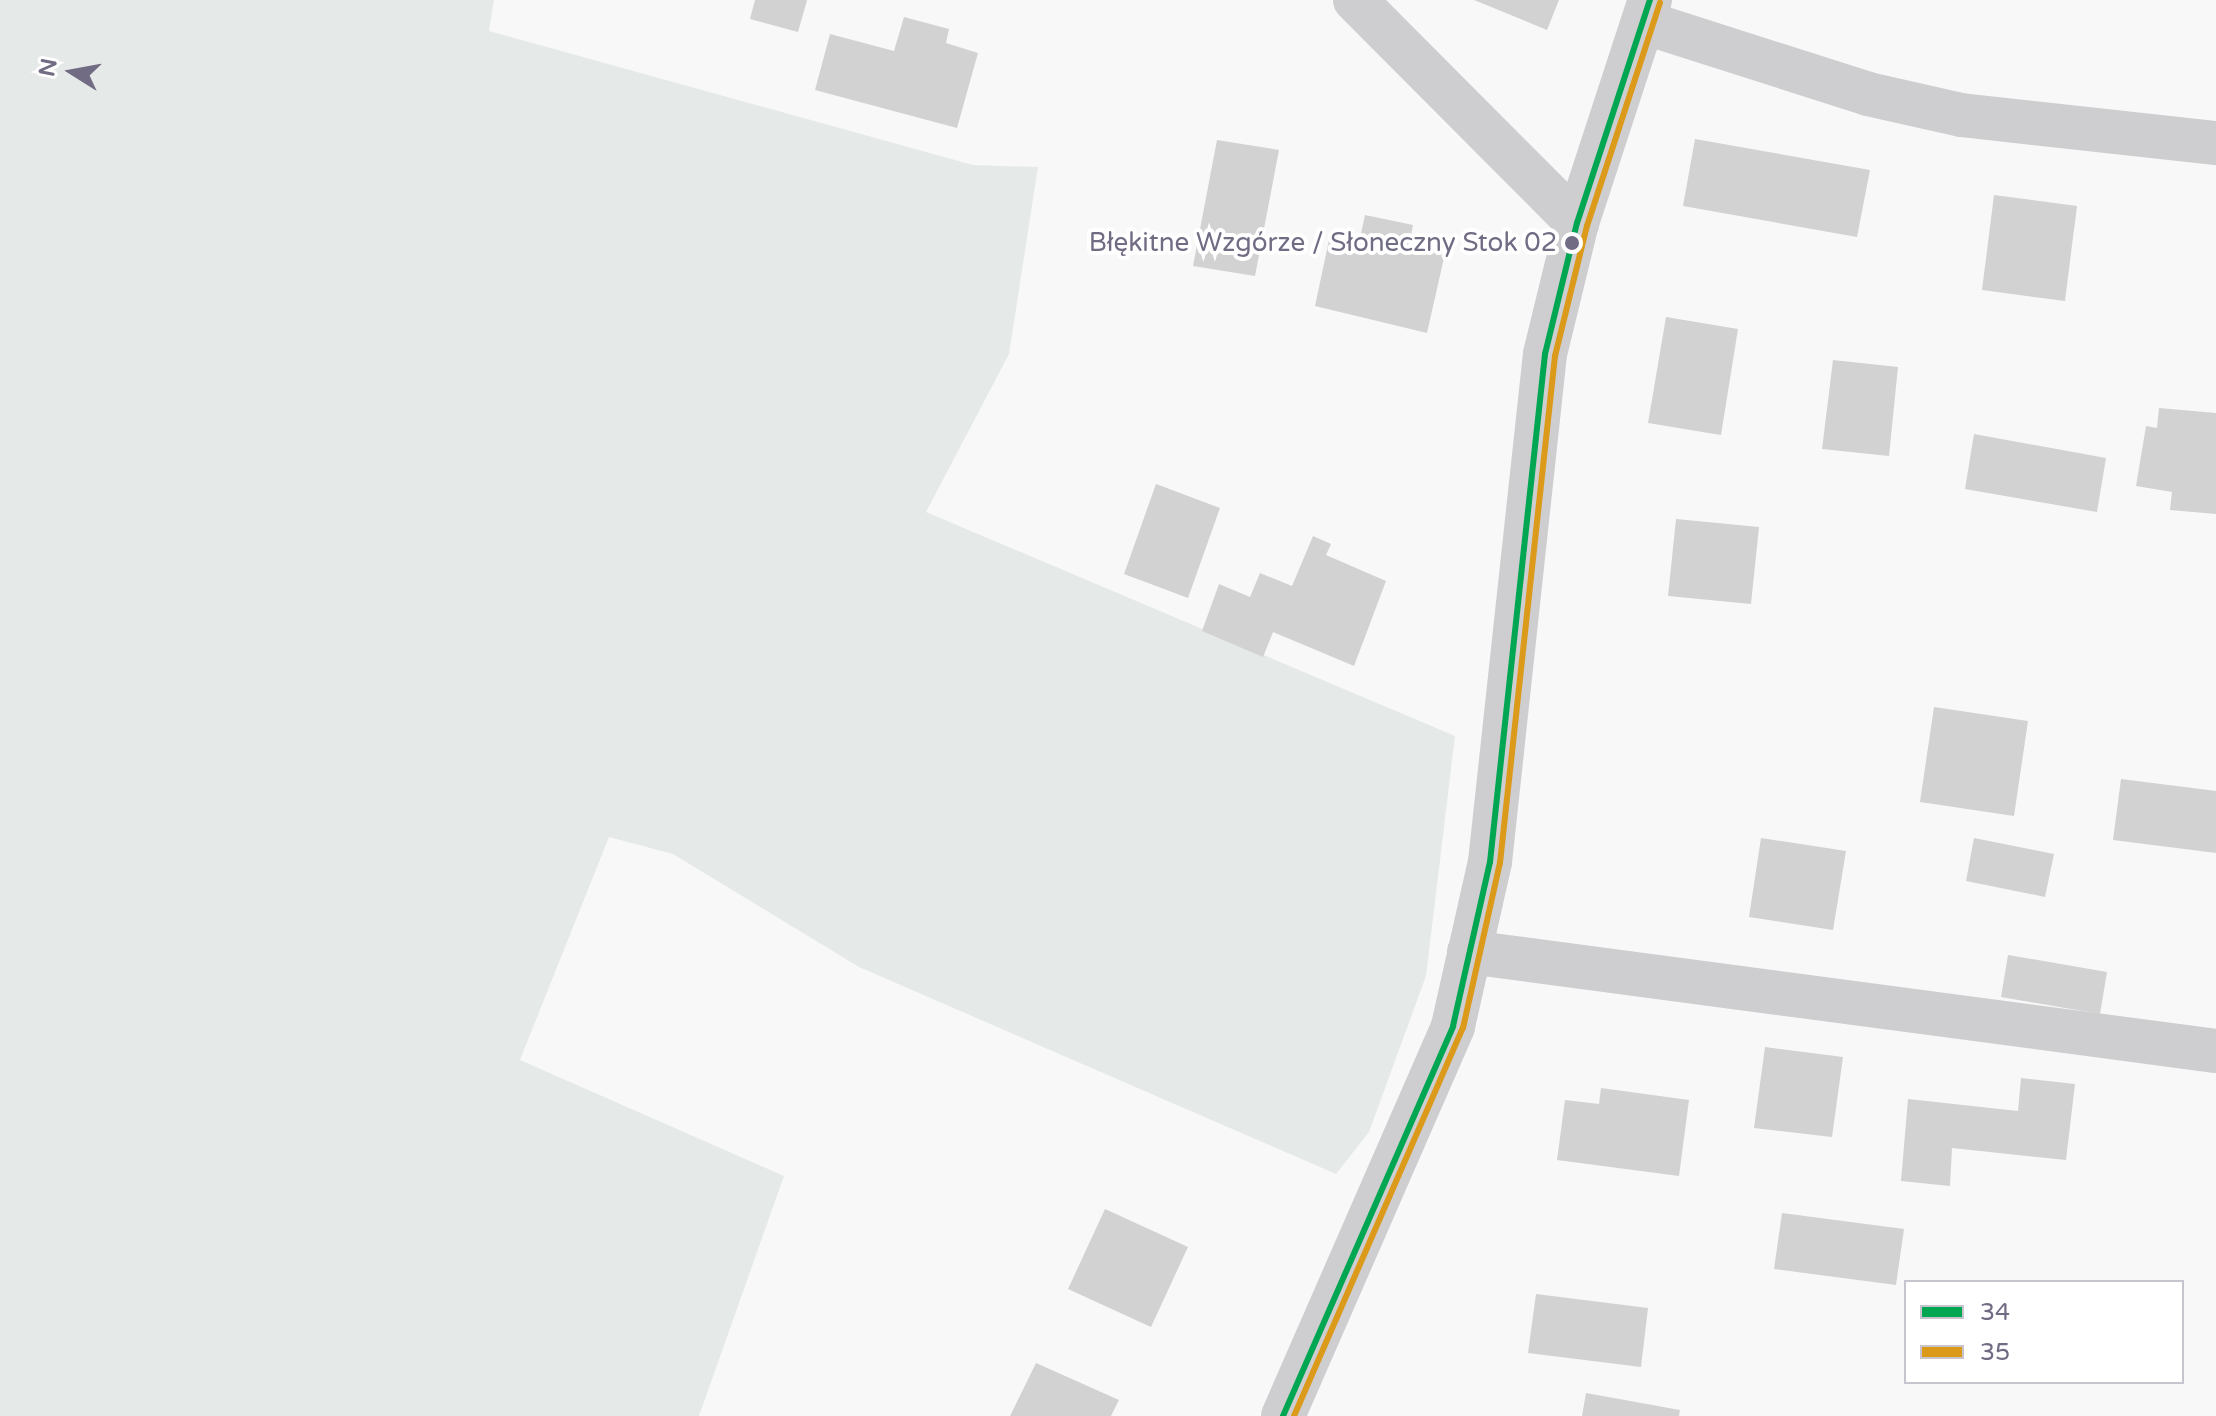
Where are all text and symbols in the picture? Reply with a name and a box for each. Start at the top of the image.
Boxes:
north arrow [32,32,112,112]
text: N [34,56,63,79]
place label: Błękitne Wzgórze / Słoneczny Stok 02 [1089,227,1557,259]
marker: Błękitne Wzgórze / Słoneczny Stok 02 [1564,235,1580,251]
legend [1904,1280,2184,1384]
text: 34 [1980,1298,2010,1327]
text: 35 [1980,1338,2010,1367]

